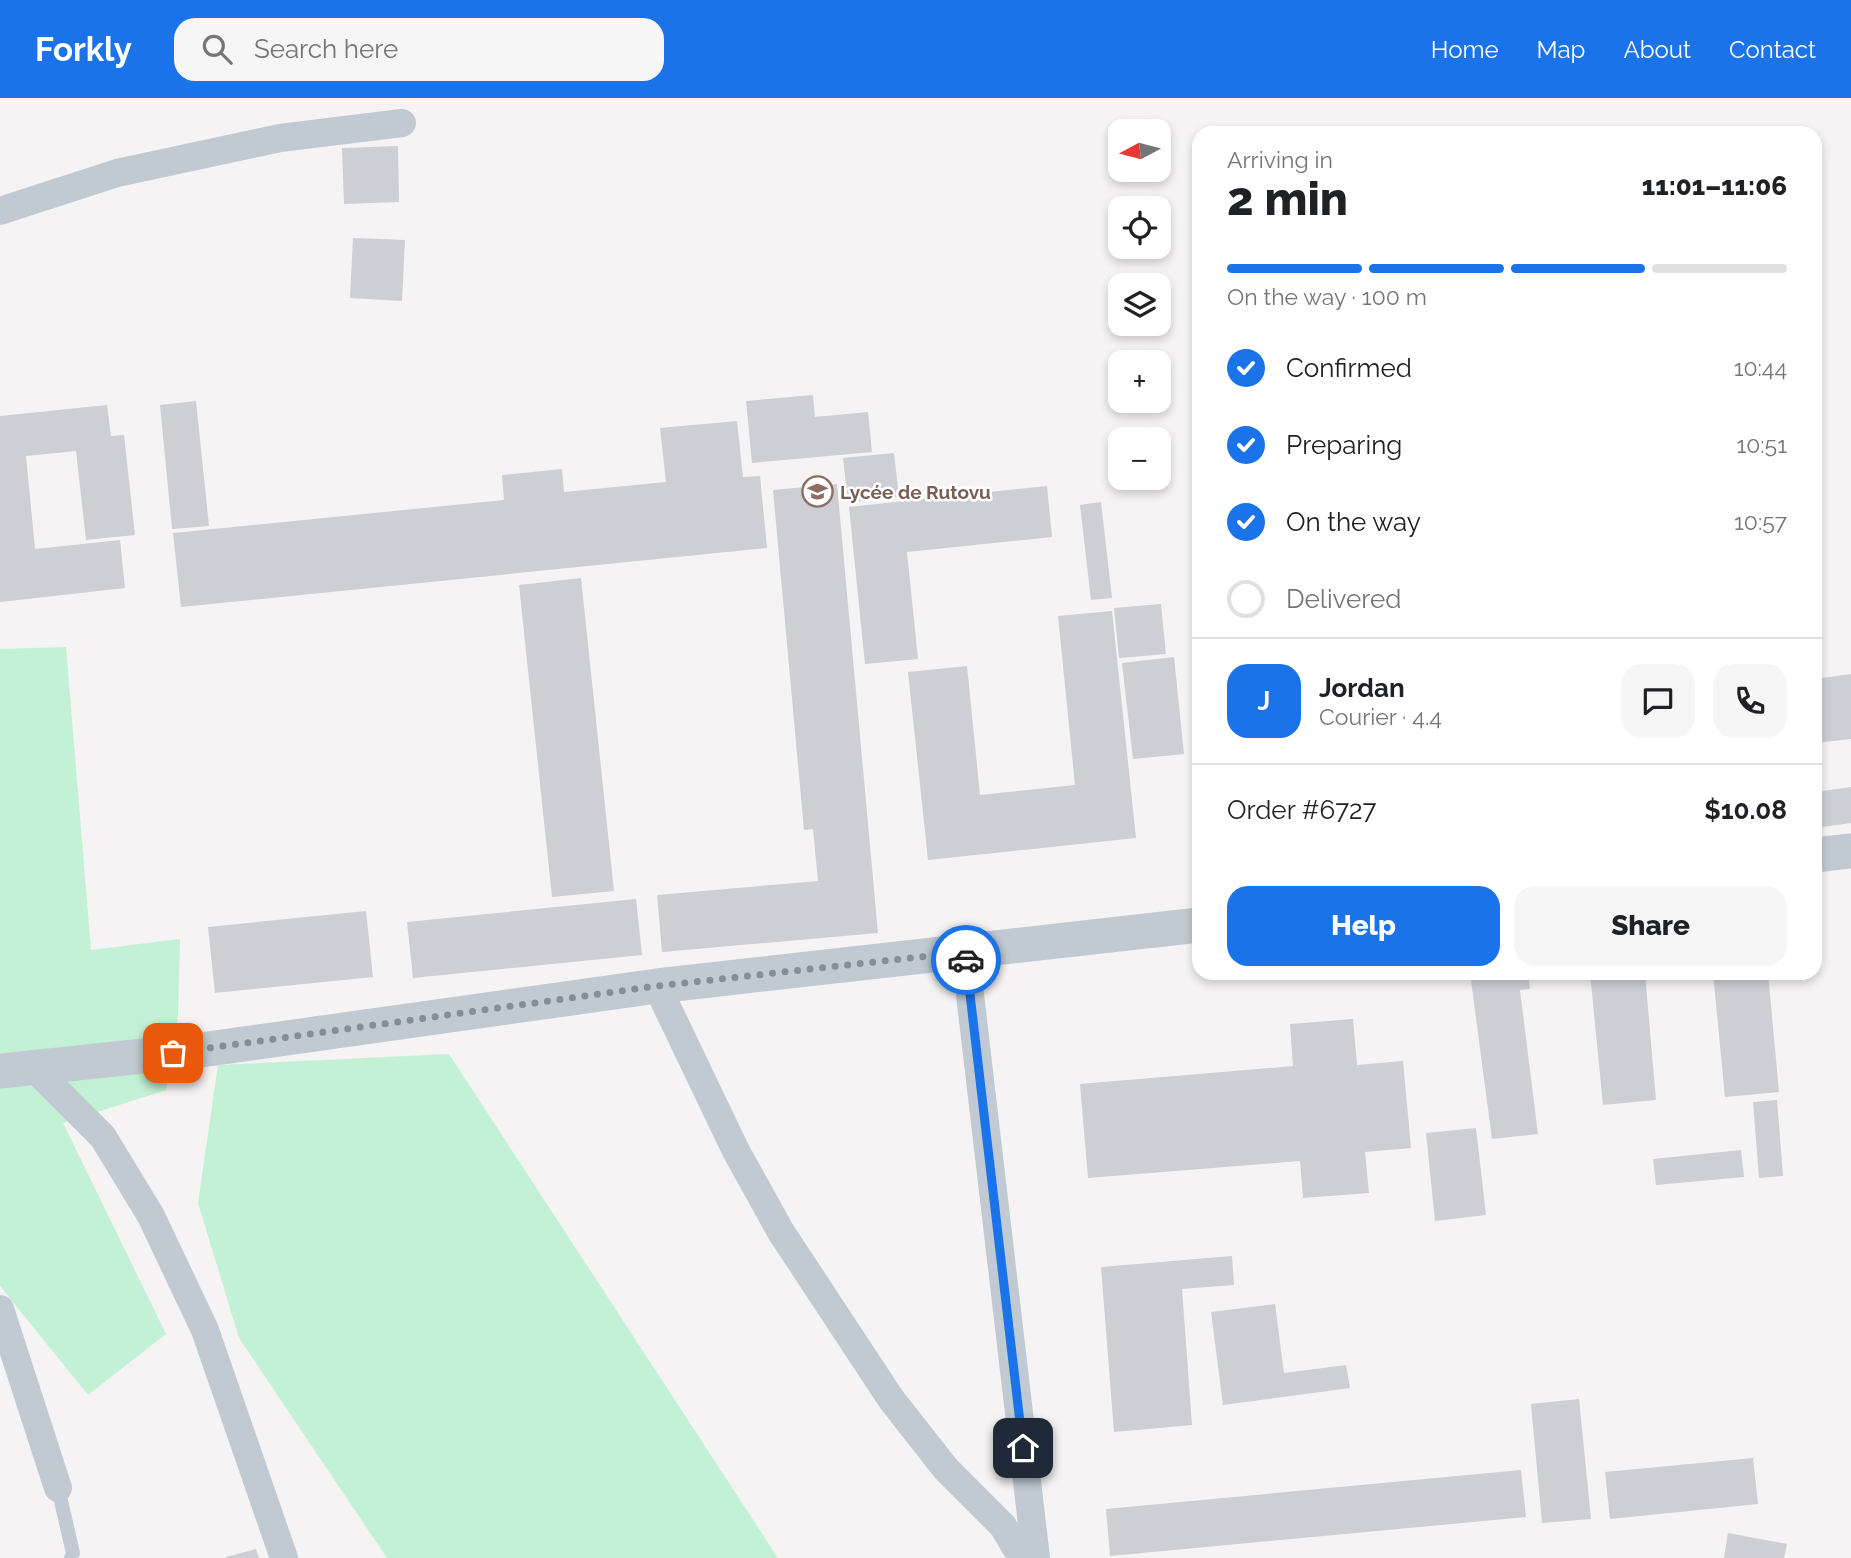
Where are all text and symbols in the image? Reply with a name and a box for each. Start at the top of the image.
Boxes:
search box [174,18,664,81]
text: Forkly [35,30,132,69]
icon: search [198,30,236,68]
text: Search here [254,34,398,64]
text: Home [1431,35,1499,64]
text: Map [1537,35,1585,64]
text: About [1623,35,1691,64]
text: Contact [1729,35,1816,64]
north arrow [1108,119,1171,182]
map controls [1108,119,1171,490]
text: Arriving in [1227,146,1333,173]
text: 11:01–11:06 [1642,171,1787,201]
text: 2 min [1227,172,1348,226]
button: locate [1108,196,1171,259]
button: layers [1108,273,1171,336]
text: On the way · 100 m [1227,283,1427,310]
icon: check [1227,349,1265,387]
button: + [1108,350,1171,413]
text: Confirmed [1286,353,1412,383]
text: 10:44 [1734,354,1787,381]
icon: check [1227,426,1265,464]
button: − [1108,427,1171,490]
text: Preparing [1286,430,1402,460]
text: 10:51 [1736,431,1787,458]
school or university icon: Lycée de Rutovu [800,475,834,509]
place label: Lycée de Rutovu [840,481,991,503]
icon: check [1227,503,1265,541]
text: On the way [1286,507,1421,537]
text: 10:57 [1734,508,1787,535]
text: Delivered [1286,584,1401,614]
button: chat [1621,664,1695,738]
button: phone [1713,664,1787,738]
text: Jordan [1319,673,1405,703]
text: J [1258,686,1270,716]
text: Courier · 4.4 [1319,703,1442,730]
text: Order #6727 [1227,795,1377,825]
text: $10.08 [1704,795,1787,825]
button: Help [1227,886,1500,966]
button: Share [1514,886,1787,966]
courier [931,925,1001,995]
icon: car [947,941,985,979]
pin [143,1023,203,1083]
icon: bag [154,1034,192,1072]
pin [993,1418,1053,1478]
icon: home [1004,1429,1042,1467]

